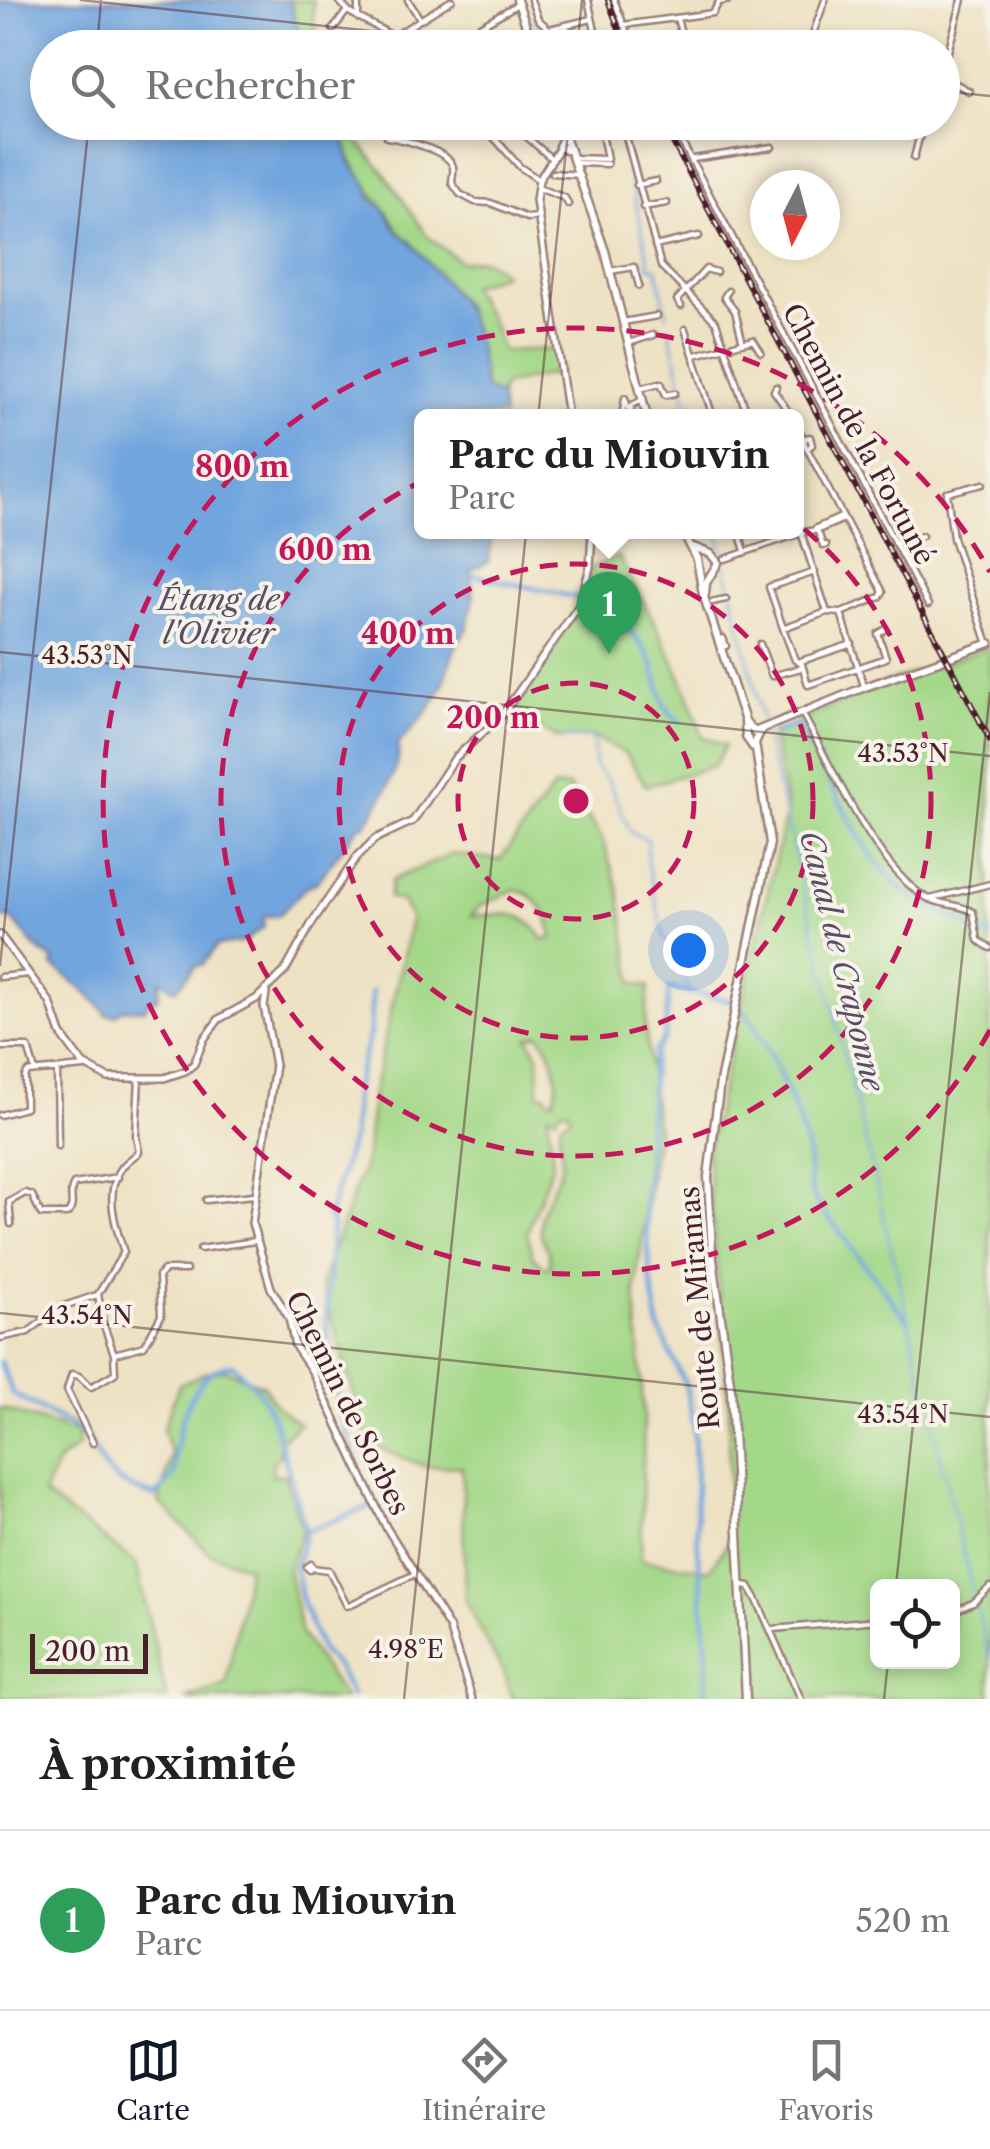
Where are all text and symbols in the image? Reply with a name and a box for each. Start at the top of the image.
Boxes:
search box [30,30,960,140]
icon: search [65,58,120,113]
text: Rechercher [145,62,355,109]
north arrow [750,170,840,260]
street label: Chemin de la Fortuné [776,297,942,571]
popup [414,409,804,539]
text: Parc du Miouvin [448,431,770,478]
text: 800 m [195,448,289,485]
text: Parc [448,478,516,517]
text: 600 m [278,531,372,568]
pin: 1 [576,572,642,654]
water label: Étang de l'Olivier [156,581,281,652]
text: 400 m [361,615,455,652]
text: 43.53°N [41,640,133,671]
text: 200 m [446,699,540,736]
text: 43.53°N [857,738,949,769]
centre of rings [558,783,594,819]
water label: Canal de Craponne [792,827,893,1097]
your location [663,925,714,976]
street label: Route de Miramas [671,1185,727,1431]
street label: Chemin de Sorbes [279,1285,417,1521]
text: 43.54°N [41,1300,133,1331]
text: 43.54°N [857,1399,949,1430]
map controls [870,1579,960,1669]
button: locate [870,1579,960,1669]
scale bar [30,1629,148,1674]
text: 200 m [45,1634,130,1668]
text: 4.98°E [368,1634,444,1665]
text: À proximité [40,1738,296,1790]
text: Parc du Miouvin [135,1877,457,1924]
text: 1 [65,1901,80,1940]
text: 520 m [856,1901,950,1940]
text: Parc [135,1924,202,1963]
tab: Carte [116,2033,190,2127]
tab: Itinéraire [422,2033,546,2127]
tab: Favoris [778,2033,874,2127]

